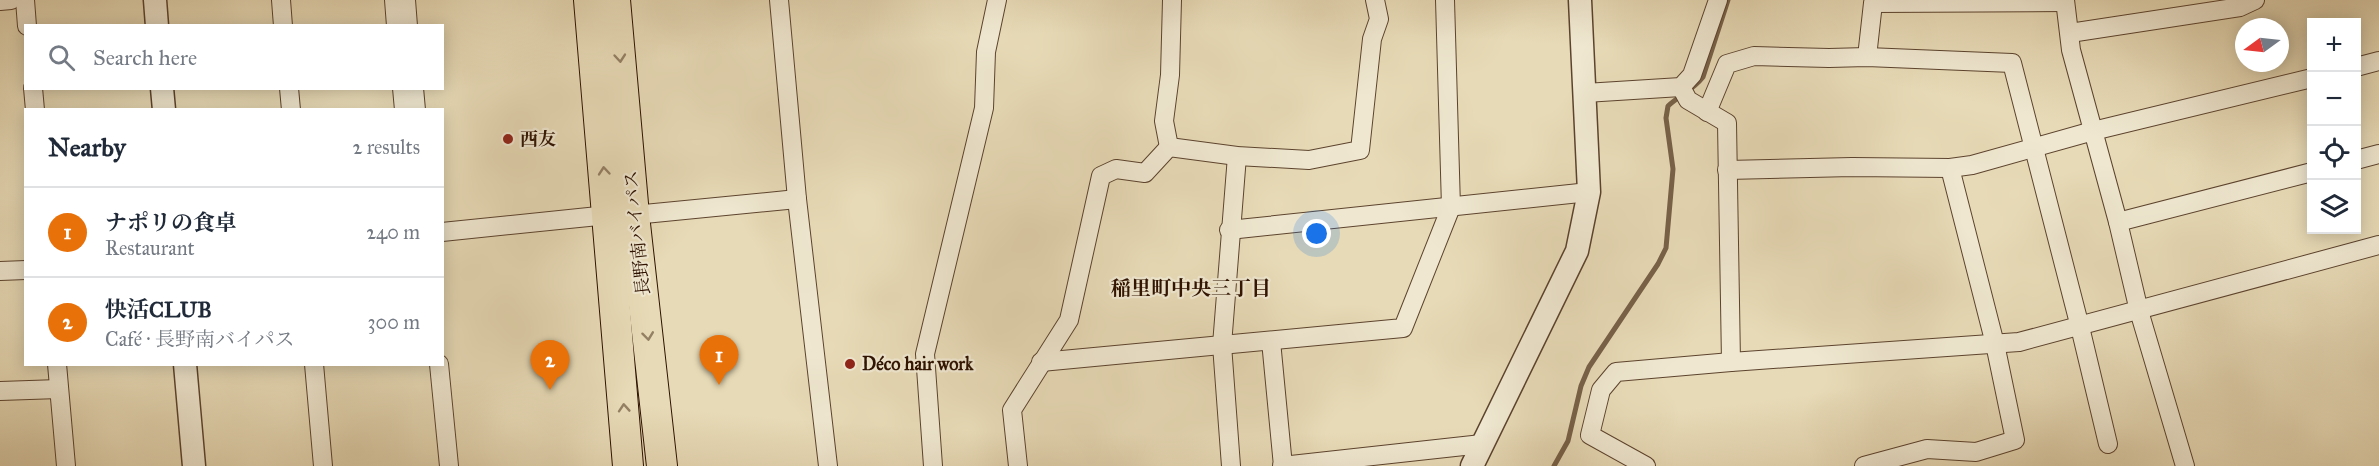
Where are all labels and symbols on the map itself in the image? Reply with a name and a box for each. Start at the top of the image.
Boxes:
north arrow [2235,18,2289,72]
one-way arrow [613,54,626,63]
place label: 西友 [520,128,556,150]
marker: 西友 [501,132,515,146]
one-way arrow [598,167,611,176]
street label: 長野南バイパス [619,169,655,297]
your location [1302,219,1331,248]
district label: 稲里町中央三丁目 [1111,276,1271,300]
one-way arrow [641,331,654,340]
pin: 1 [700,336,738,385]
pin: 2 [530,340,570,390]
place label: Déco hair work [862,353,974,375]
marker: Déco hair work [843,357,857,371]
one-way arrow [617,403,630,412]

